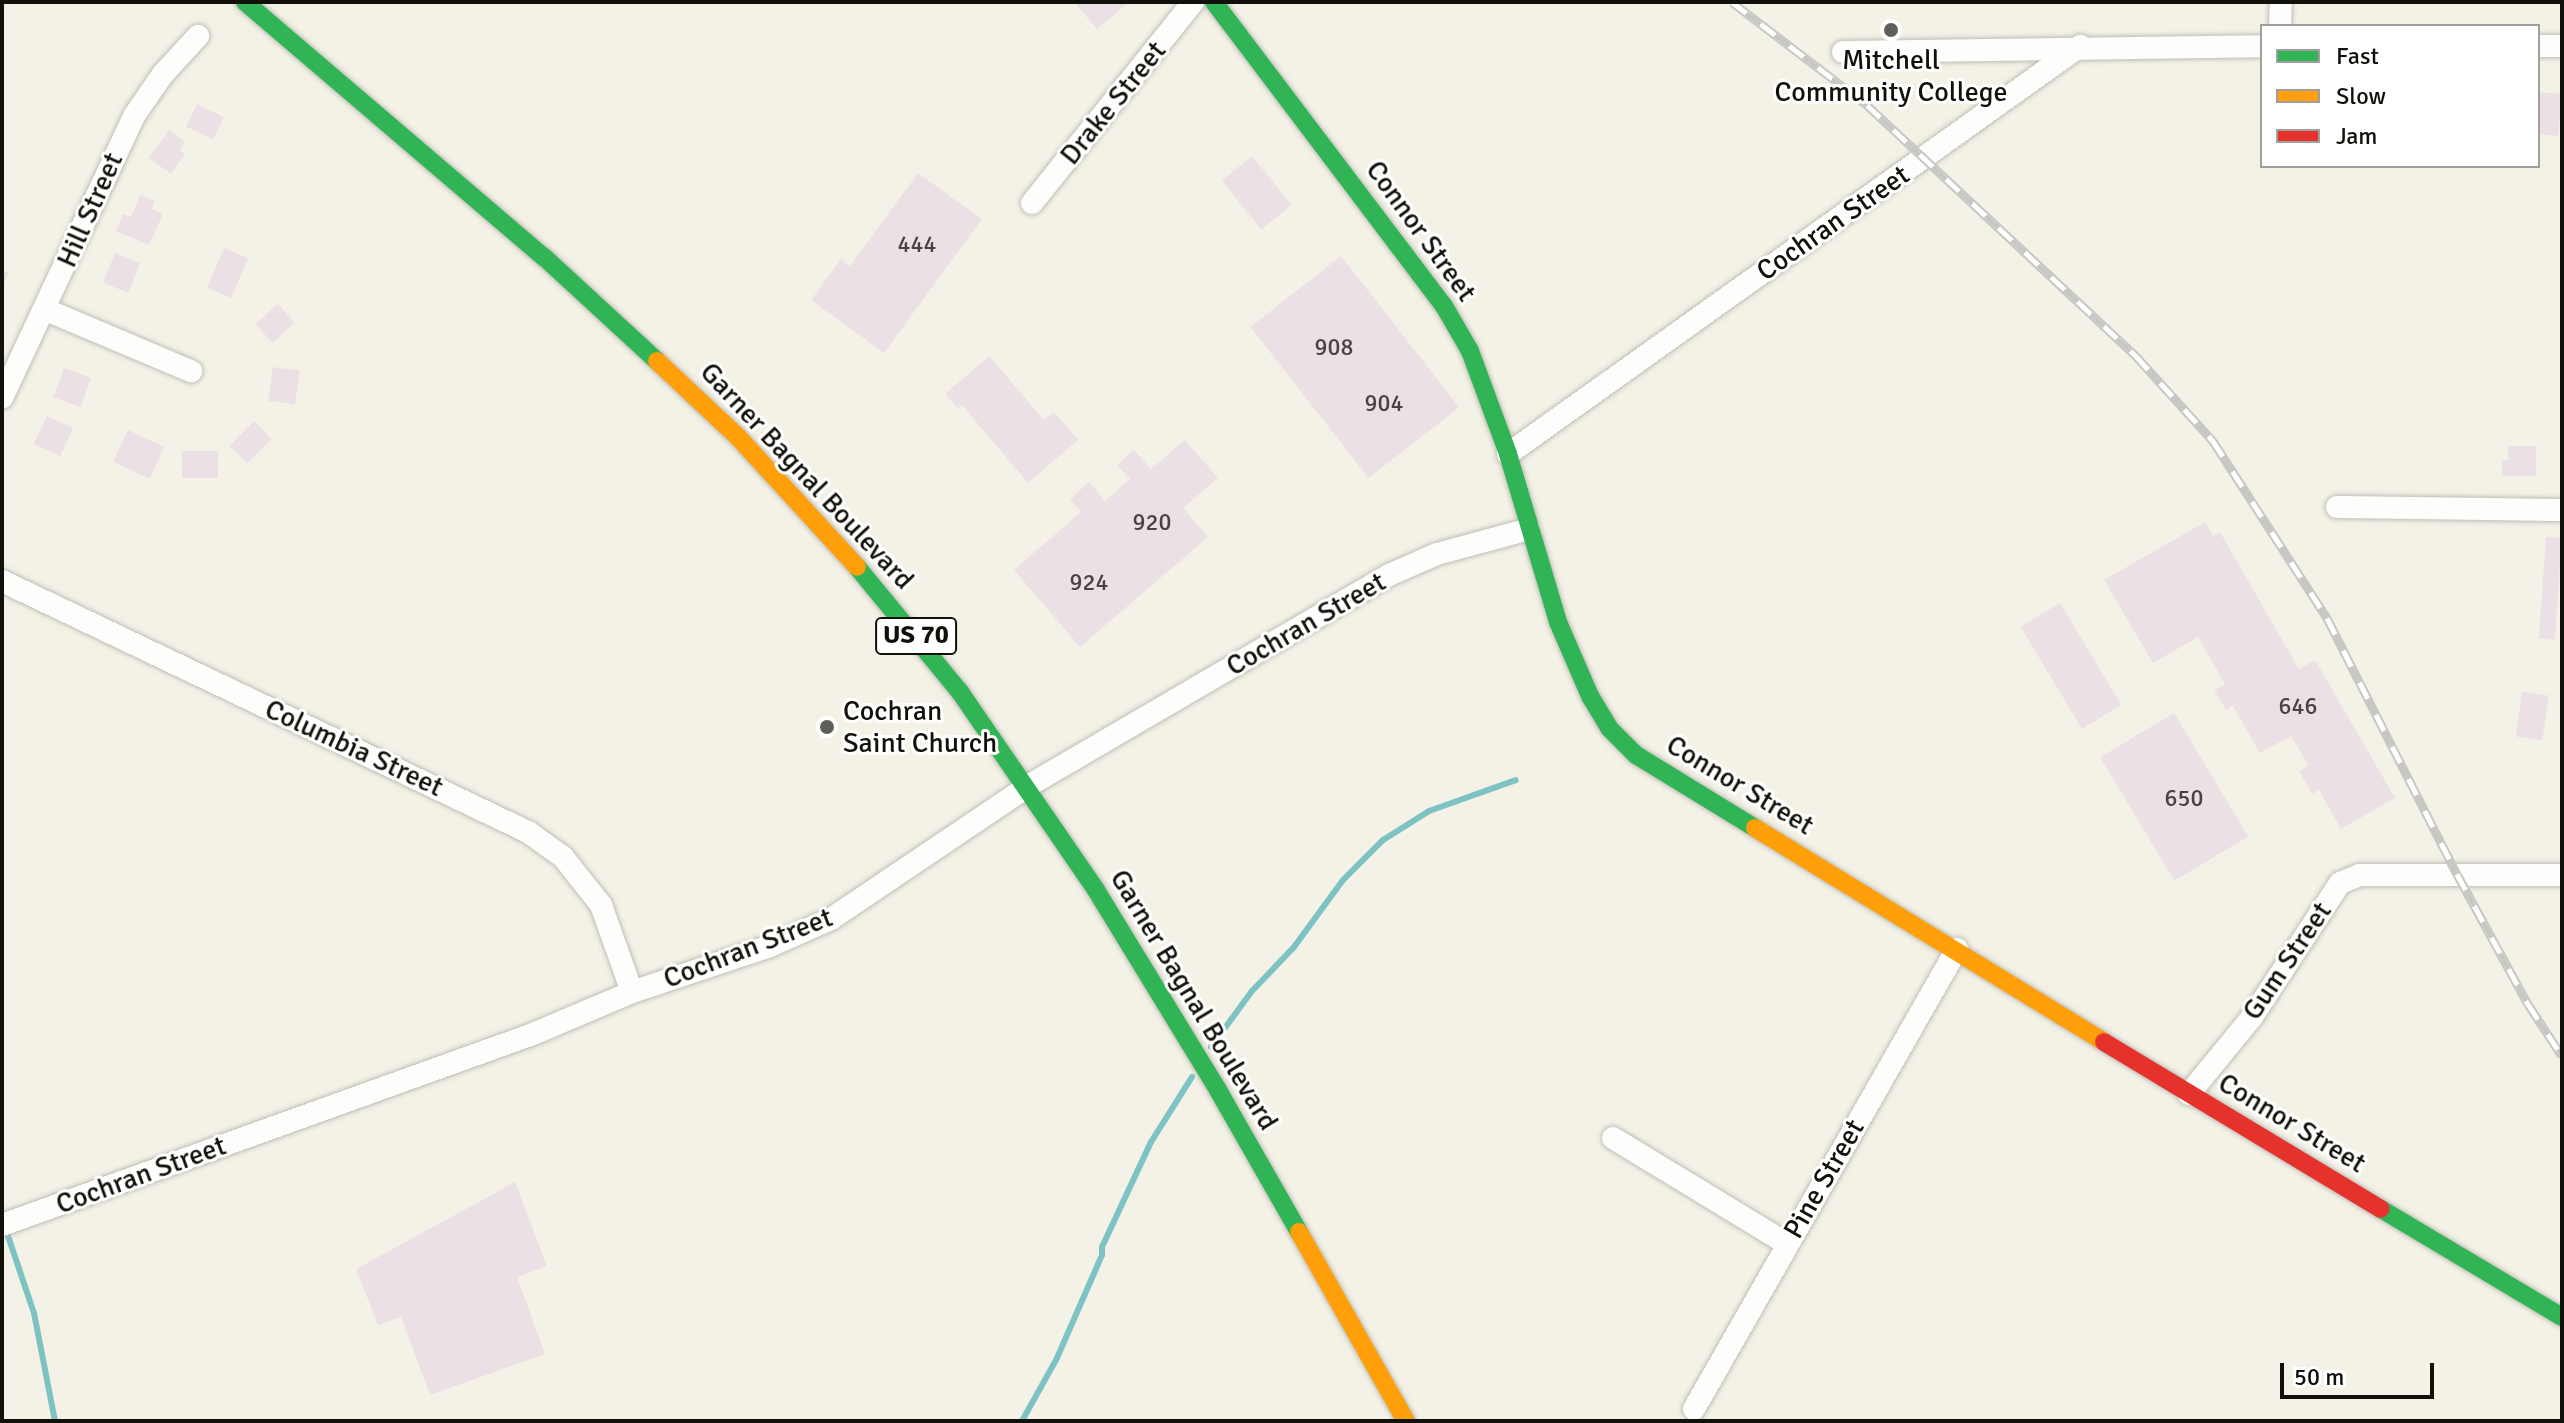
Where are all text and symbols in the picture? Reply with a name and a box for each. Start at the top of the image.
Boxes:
marker: Mitchell Community College [1882,21,1900,39]
legend [2260,24,2540,168]
street label: Drake Street [1053,35,1173,171]
text: Fast [2336,41,2379,71]
place label: Mitchell Community College [1774,43,2008,109]
text: Slow [2336,81,2386,111]
text: Jam [2336,121,2377,151]
street label: Hill Street [50,148,130,272]
street label: Connor Street [1359,154,1483,308]
street label: Cochran Street [1750,158,1916,288]
house number: 444 [898,231,936,259]
house number: 908 [1315,334,1353,362]
street label: Garner Bagnal Boulevard [693,356,921,596]
house number: 904 [1365,390,1403,418]
house number: 920 [1133,509,1171,537]
street label: Cochran Street [1220,565,1392,683]
house number: 924 [1070,569,1108,597]
road number: US 70 [874,614,958,658]
street label: Columbia Street [260,692,448,804]
house number: 646 [2279,693,2317,721]
place label: Cochran Saint Church [843,694,997,760]
marker: Cochran Saint Church [818,718,836,736]
street label: Connor Street [1660,728,1820,842]
house number: 650 [2165,785,2203,813]
street label: Garner Bagnal Boulevard [1103,864,1285,1136]
street label: Gum Street [2235,896,2339,1026]
street label: Cochran Street [659,900,837,996]
street label: Connor Street [2212,1066,2372,1180]
street label: Pine Street [1776,1113,1872,1245]
street label: Cochran Street [51,1129,231,1221]
scale bar [2284,1347,2438,1397]
text: 50 m [2294,1362,2344,1392]

